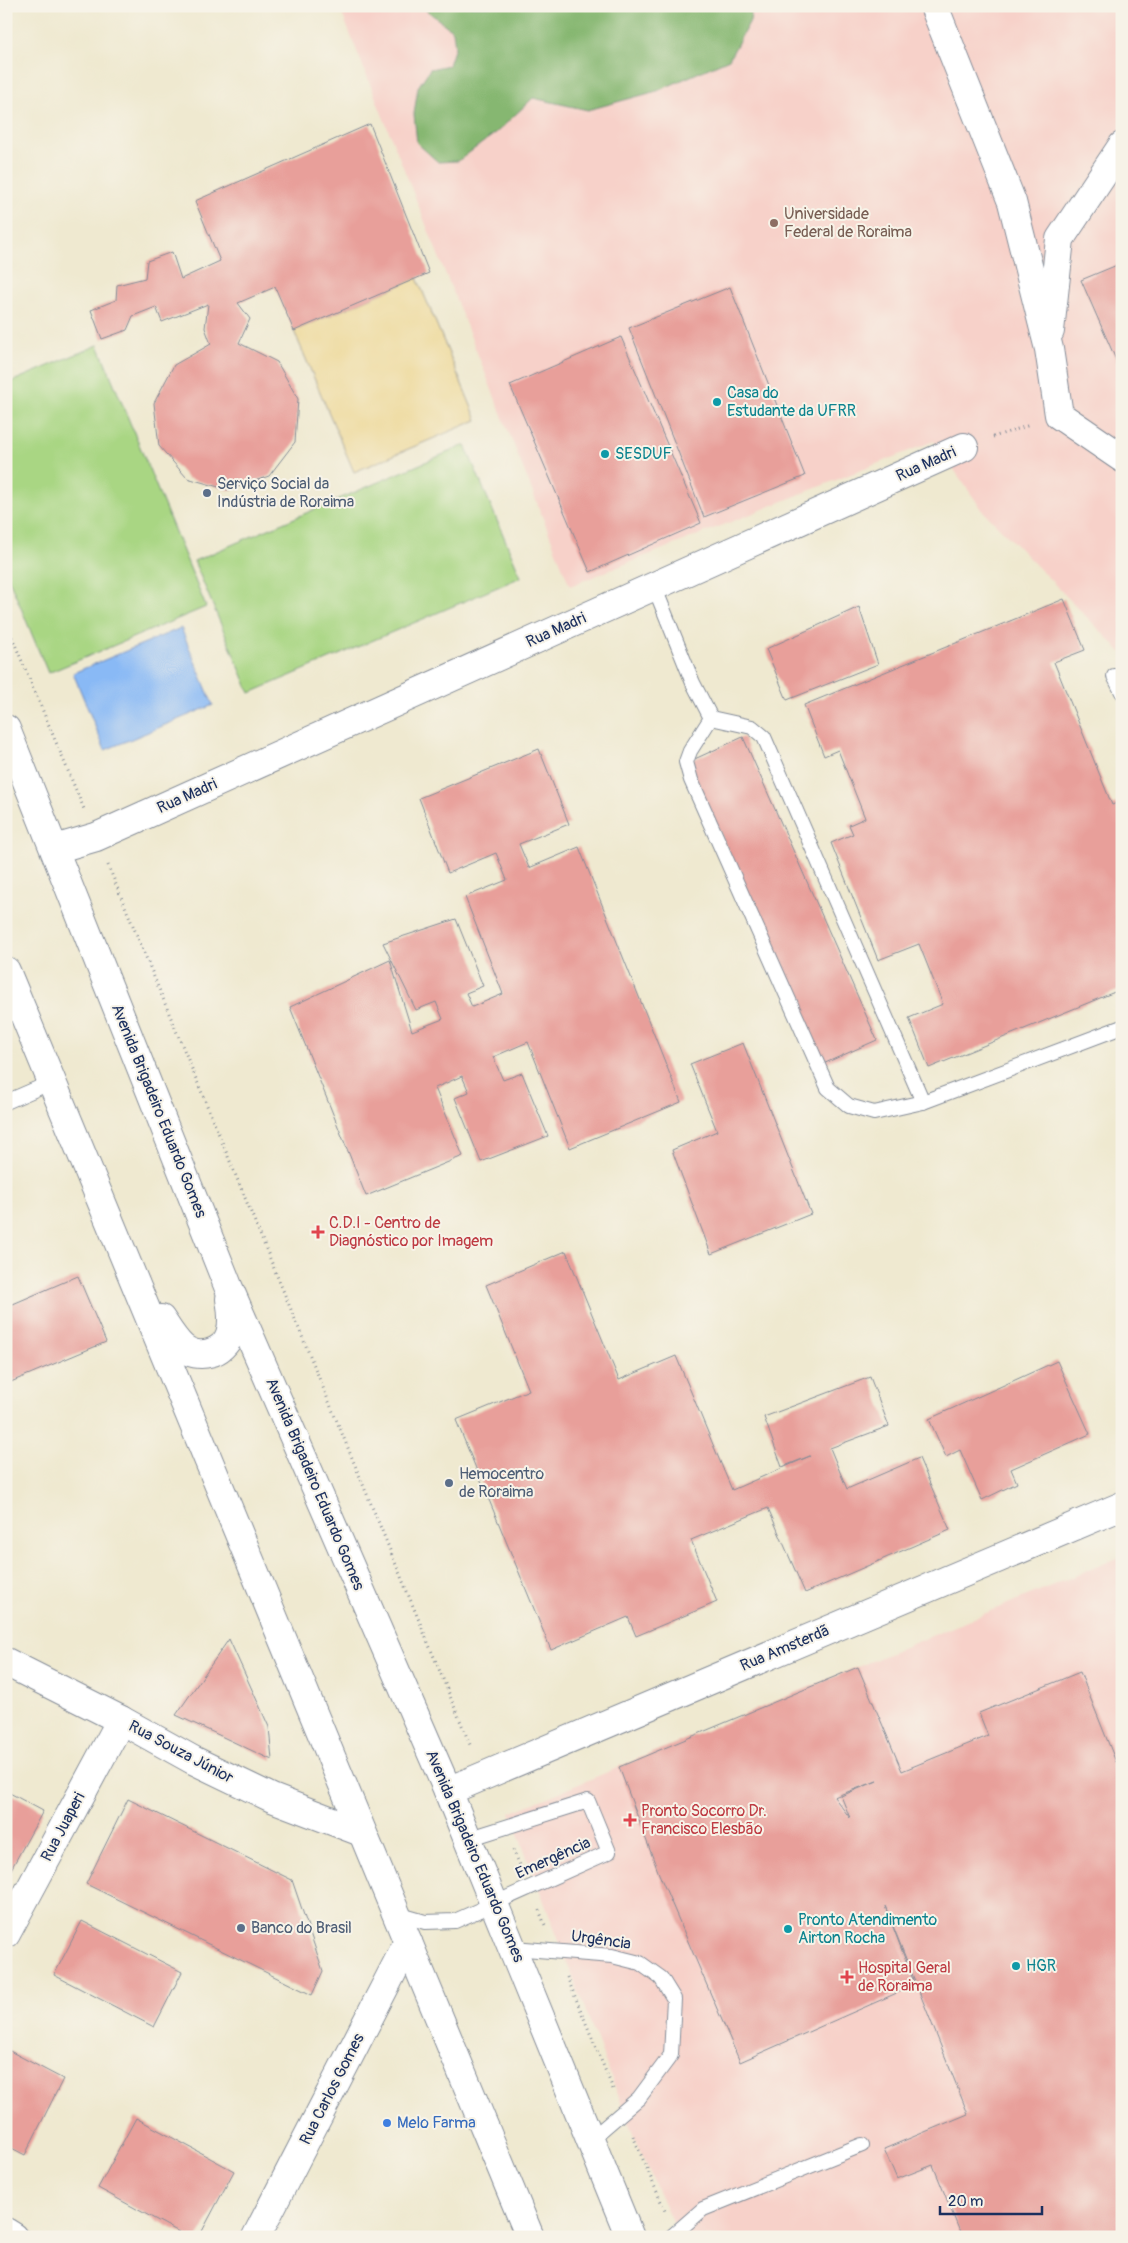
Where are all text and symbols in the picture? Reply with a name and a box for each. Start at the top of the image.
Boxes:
place label: Universidade Federal de Roraima [784,204,912,242]
marker: Universidade Federal de Roraima [768,217,780,229]
place label: Casa do Estudante da UFRR [727,383,856,421]
marker: Casa do Estudante da UFRR [711,396,723,408]
street label: Rua Madri [893,442,959,486]
place label: SESDUF [615,444,673,464]
marker: SESDUF [599,448,611,460]
place label: Serviço Social da Indústria de Roraima [217,474,354,512]
marker: Serviço Social da Indústria de Roraima [201,487,213,499]
street label: Rua Madri [523,608,589,652]
street label: Rua Madri [154,774,220,818]
street label: Avenida Brigadeiro Eduardo Gomes [107,1001,211,1221]
place label: C.D.I - Centro de Diagnóstico por Imagem [329,1213,493,1251]
marker: C.D.I - Centro de Diagnóstico por Imagem [311,1225,325,1239]
street label: Avenida Brigadeiro Eduardo Gomes [261,1375,369,1593]
place label: Hemocentro de Roraima [459,1464,544,1502]
marker: Hemocentro de Roraima [443,1477,455,1489]
street label: Rua Amsterdã [737,1620,833,1676]
street label: Rua Souza Júnior [125,1716,237,1788]
street label: Avenida Brigadeiro Eduardo Gomes [421,1747,529,1965]
street label: Rua Juaperi [36,1789,90,1865]
place label: Pronto Socorro Dr. Francisco Elesbão [641,1801,767,1839]
marker: Pronto Socorro Dr. Francisco Elesbão [623,1813,637,1827]
street label: Emergência [512,1833,594,1883]
place label: Pronto Atendimento Airton Rocha [798,1910,938,1948]
place label: Banco do Brasil [251,1918,352,1938]
marker: Banco do Brasil [235,1922,247,1934]
marker: Pronto Atendimento Airton Rocha [782,1923,794,1935]
street label: Urgência [570,1926,632,1954]
place label: HGR [1026,1956,1056,1976]
place label: Hospital Geral de Roraima [858,1958,951,1996]
marker: HGR [1010,1960,1022,1972]
marker: Hospital Geral de Roraima [840,1970,854,1984]
street label: Rua Carlos Gomes [295,2030,369,2148]
place label: Melo Farma [397,2113,476,2133]
marker: Melo Farma [381,2117,393,2129]
scale bar [940,2183,1043,2215]
text: 20 m [948,2192,983,2211]

